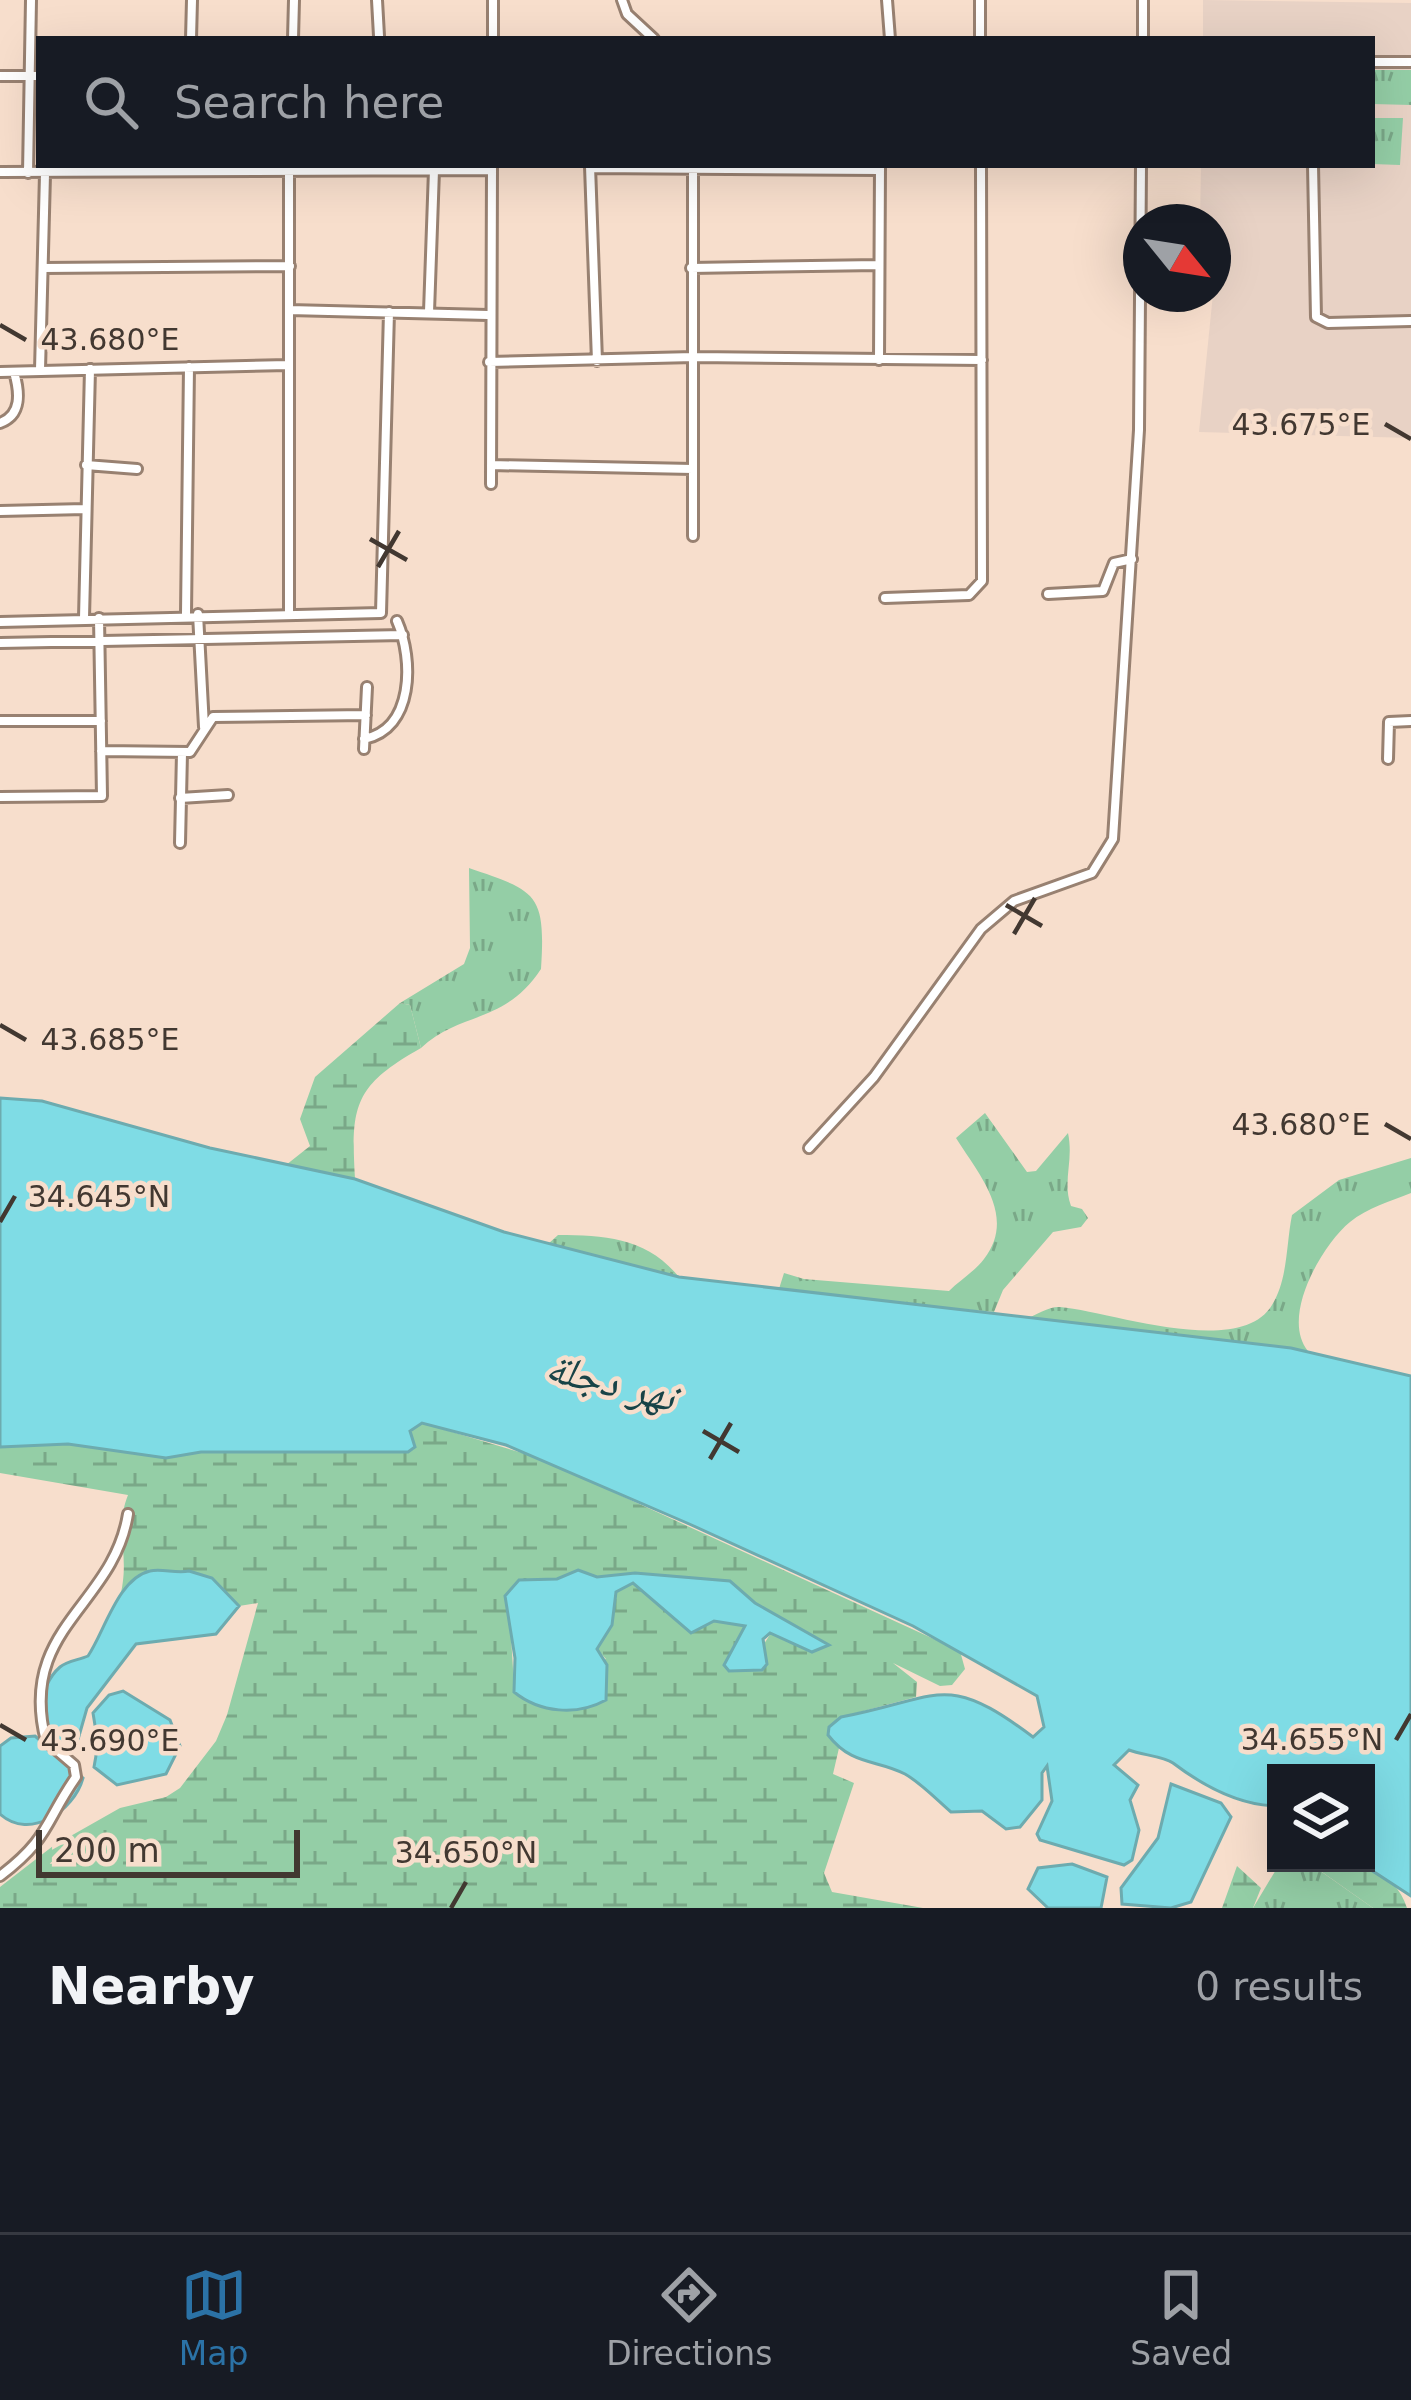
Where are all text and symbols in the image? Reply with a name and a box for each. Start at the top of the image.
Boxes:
search box [36,36,1375,168]
icon: search [78,69,144,135]
text: Search here [174,76,444,129]
north arrow [1123,204,1231,312]
text: 43.680°E [41,322,179,357]
text: 43.675°E [1232,407,1370,442]
text: 43.685°E [41,1022,179,1057]
text: 43.680°E [1232,1107,1370,1142]
text: 34.645°N [28,1179,170,1214]
water label: نهر دجلة [541,1342,686,1423]
text: 34.655°N [1241,1722,1383,1757]
text: 43.690°E [41,1723,179,1758]
map controls [1267,1764,1375,1872]
button: layers [1267,1764,1375,1872]
scale bar [36,1824,300,1877]
text: 200 m [54,1831,160,1870]
text: 34.650°N [395,1835,537,1870]
text: Nearby [48,1957,255,2016]
text: 0 results [1195,1964,1363,2009]
tab: Map [179,2262,249,2373]
tab: Directions [606,2262,772,2373]
tab: Saved [1130,2262,1232,2373]

